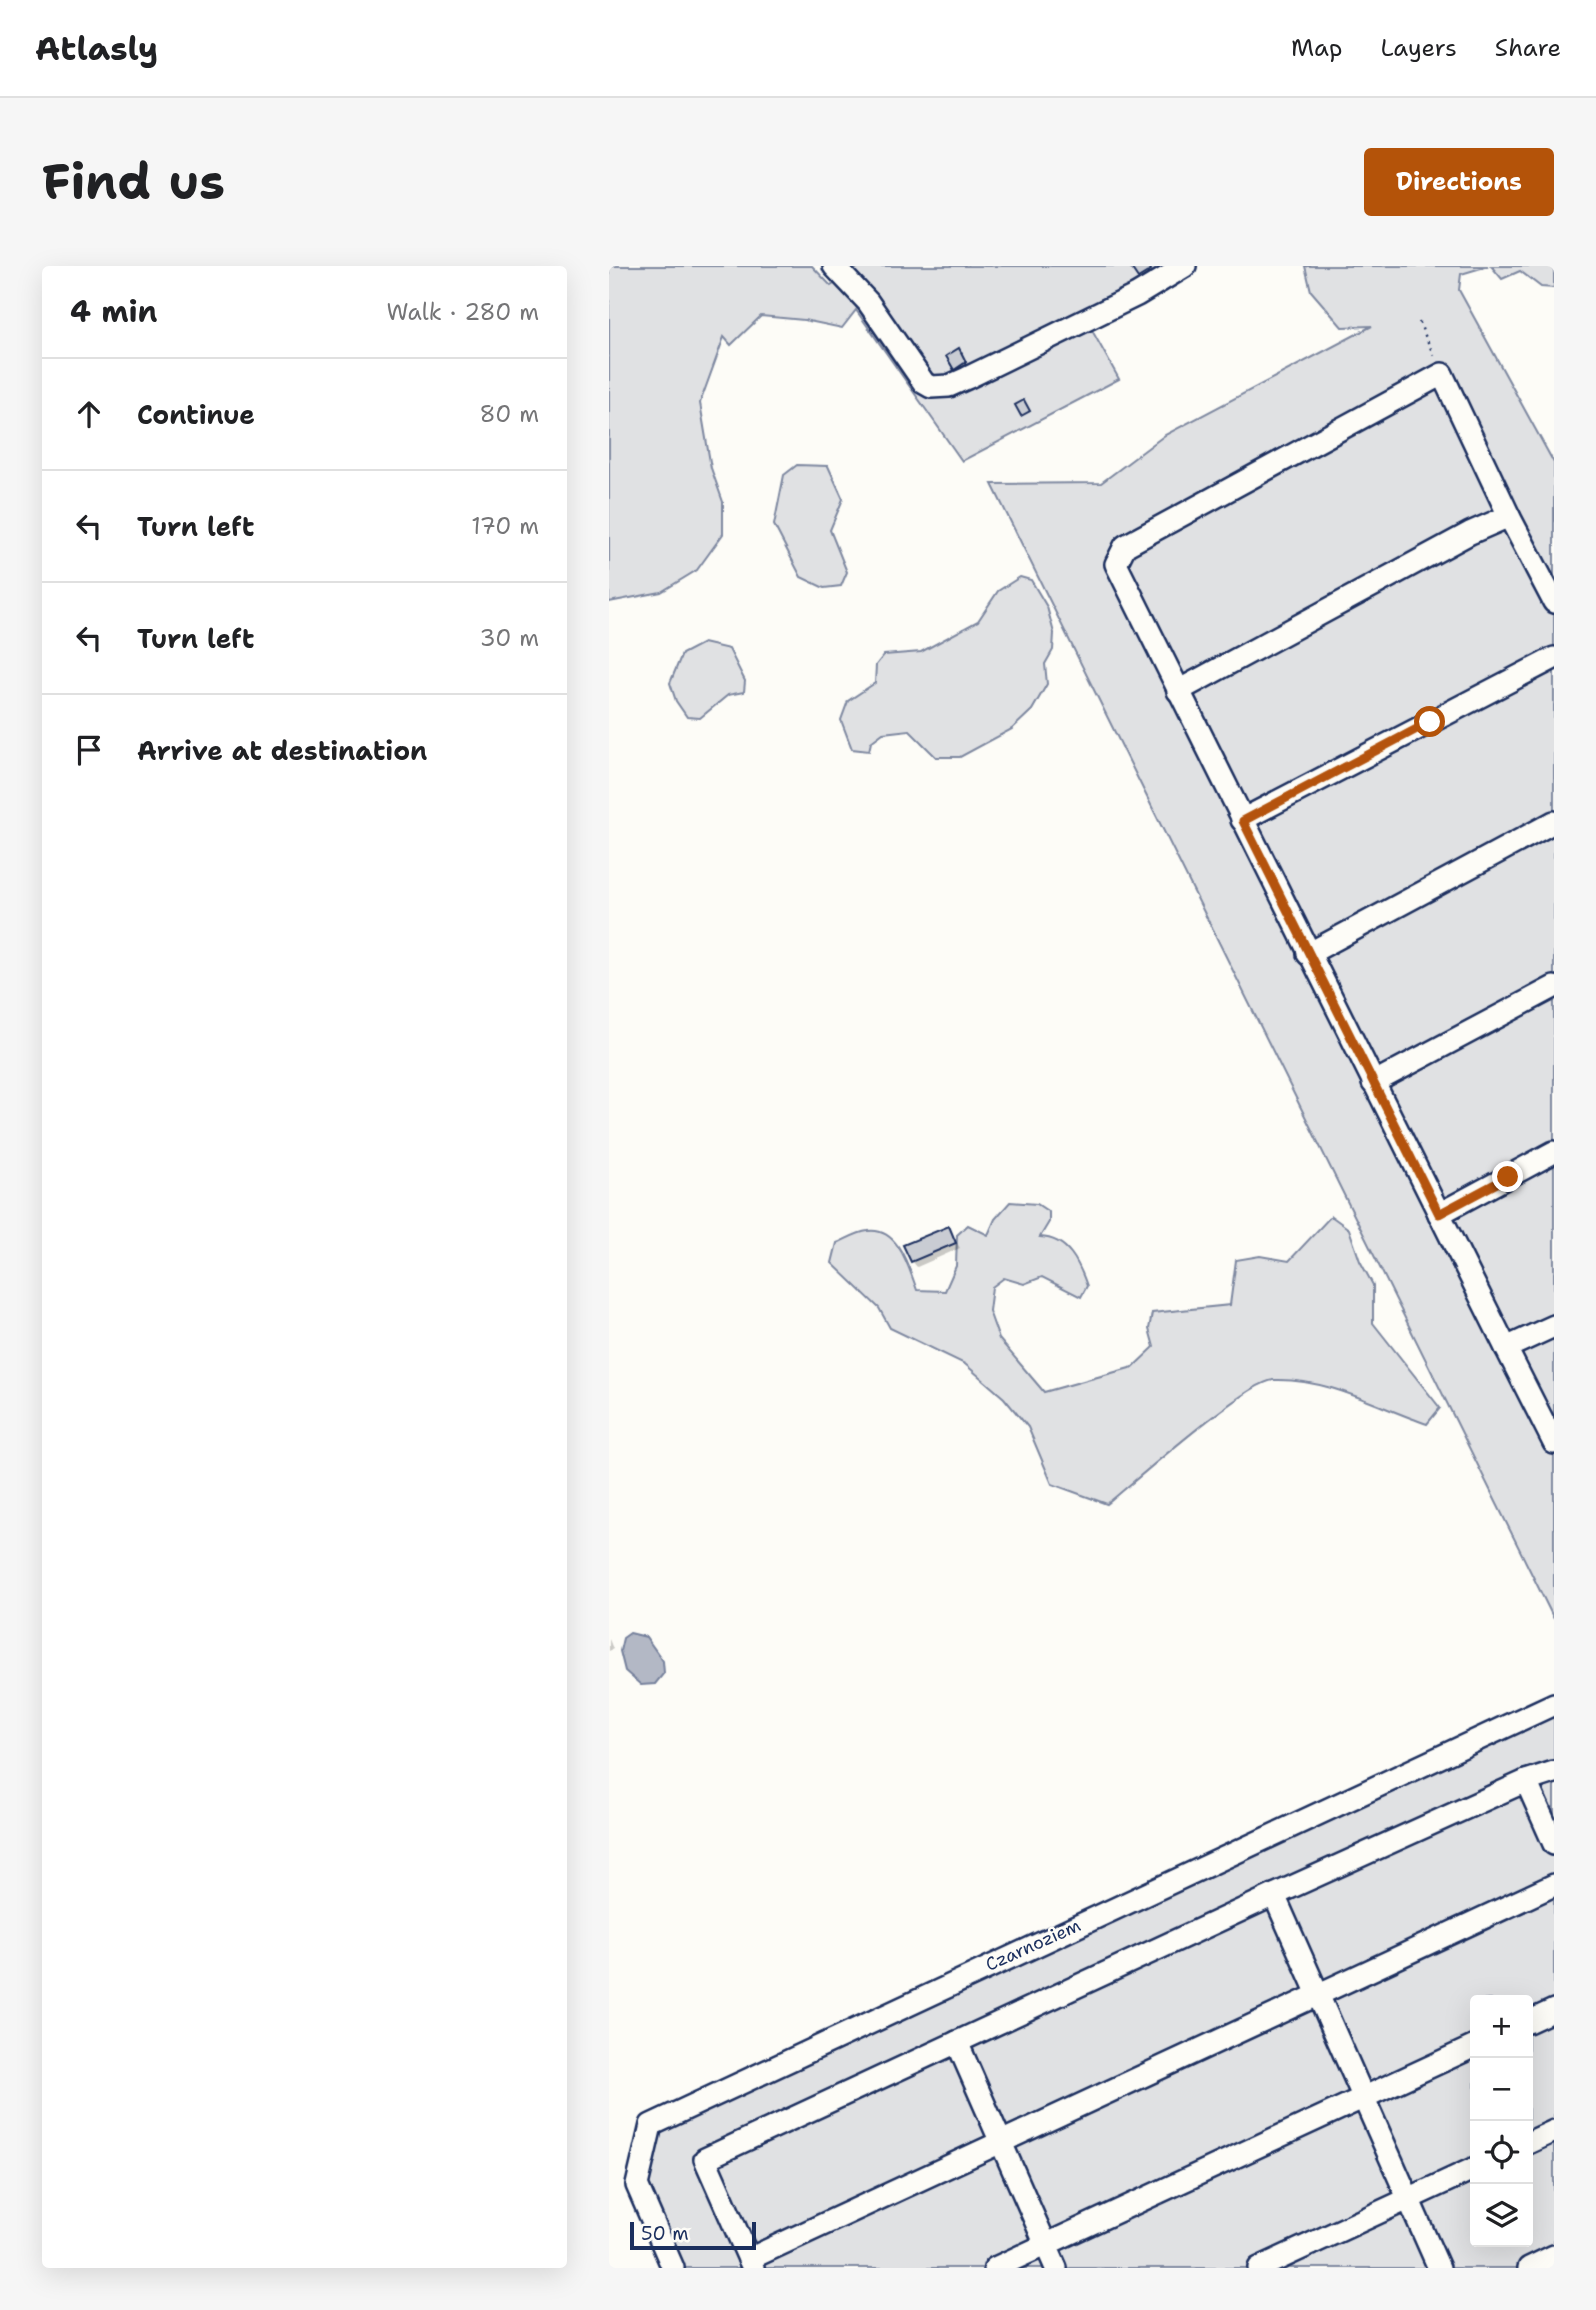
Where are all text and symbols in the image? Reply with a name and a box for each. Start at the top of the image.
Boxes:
text: Atlasly [35,26,158,71]
text: Map [1291,32,1342,64]
text: Layers [1380,32,1457,64]
text: Share [1495,32,1561,64]
button: Directions [1364,148,1554,216]
text: Find us [42,149,225,215]
text: 4 min [70,291,157,332]
text: Walk · 280 m [386,297,539,327]
icon: ahead [70,395,108,433]
text: Continue [137,397,255,432]
text: 80 m [480,399,539,429]
icon: left [70,507,108,545]
text: Turn left [137,509,254,544]
text: 170 m [471,511,539,541]
icon: left [70,619,108,657]
text: Turn left [137,621,254,656]
text: 30 m [480,623,539,653]
route start [1414,706,1445,737]
icon: arrive [70,731,108,769]
text: Arrive at destination [137,733,427,768]
route end [1492,1161,1523,1192]
street label: Czarnoziem [982,1913,1084,1977]
map controls [1470,1995,1533,2247]
button: + [1470,1995,1533,2058]
button: − [1470,2058,1533,2121]
button: locate [1470,2121,1533,2184]
button: layers [1470,2184,1533,2247]
scale bar [630,2219,756,2251]
text: 50 m [641,2221,689,2246]

